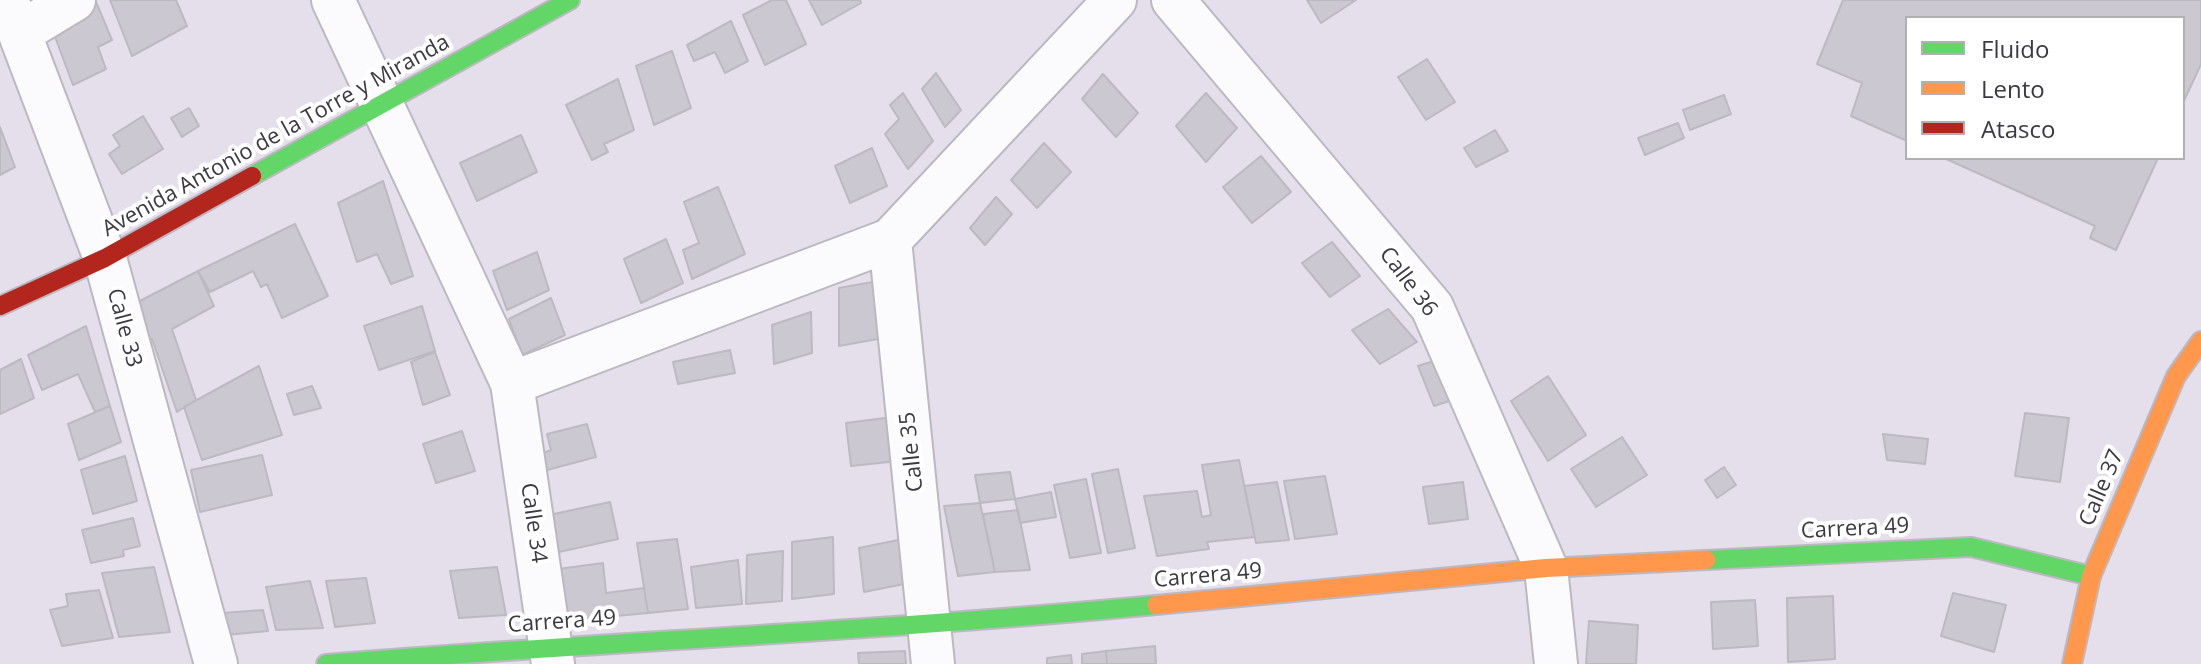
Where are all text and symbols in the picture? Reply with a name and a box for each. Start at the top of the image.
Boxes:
legend [1905,16,2185,160]
street label: Avenida Antonio de la Torre y Miranda [98,29,454,243]
text: Fluido [1981,32,2049,65]
text: Lento [1981,72,2045,105]
text: Atasco [1981,112,2055,145]
street label: Calle 36 [1373,242,1443,322]
street label: Calle 33 [101,286,147,370]
street label: Calle 35 [895,411,929,493]
street label: Calle 37 [2074,446,2130,530]
street label: Calle 34 [514,481,552,565]
street label: Carrera 49 [1800,513,1910,545]
street label: Carrera 49 [1153,558,1263,594]
street label: Carrera 49 [507,605,617,639]

